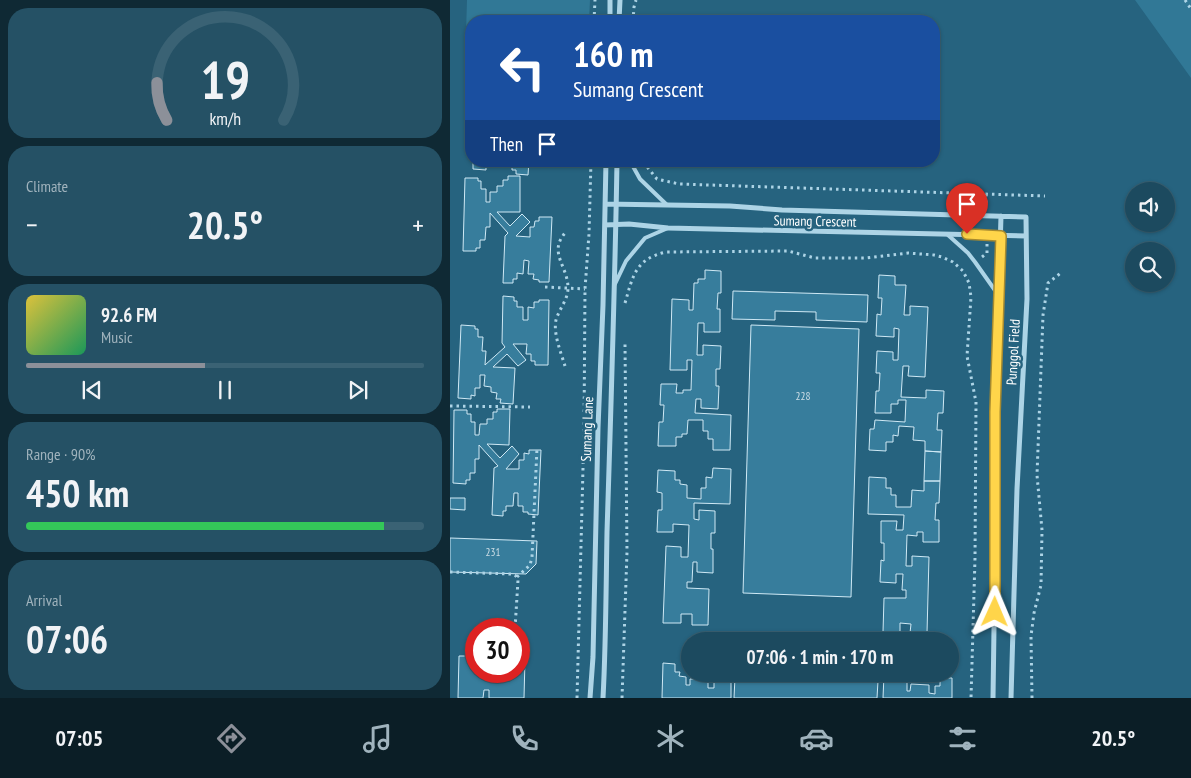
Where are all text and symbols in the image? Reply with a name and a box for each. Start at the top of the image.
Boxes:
text: 160 m [573,31,654,77]
icon: left [490,35,555,100]
text: 19 [200,46,250,113]
text: Sumang Crescent [573,75,704,103]
text: km/h [209,107,241,130]
icon: arrive [533,130,561,158]
text: Then [490,132,523,156]
text: Climate [26,176,68,196]
map controls [1125,182,1175,292]
button: sound [1125,182,1175,232]
pin [946,183,988,234]
icon: arrive [953,190,981,218]
text: 20.5° [187,200,263,249]
text: − [26,206,38,243]
text: + [412,206,424,243]
street label: Sumang Crescent [773,211,857,231]
button: search [1125,242,1175,292]
text: 92.6 FM [101,303,157,327]
street label: Punggol Field [1002,318,1024,386]
text: Music [101,327,133,347]
icon: previous [78,376,106,404]
icon: pause [211,376,239,404]
icon: next [344,376,372,404]
house number: 228 [796,389,810,403]
street label: Sumang Lane [577,396,597,462]
text: Range · 90% [26,444,95,464]
text: 450 km [26,468,129,517]
house number: 231 [486,545,500,559]
position arrow [968,585,1020,637]
text: Arrival [26,590,62,610]
text: 07:06 [26,614,108,663]
speed limit sign: 30 [465,618,530,683]
text: 07:06 · 1 min · 170 m [747,645,893,669]
icon: directions [214,721,249,756]
icon: music [360,721,395,756]
icon: phone [507,721,542,756]
icon: climate [653,721,688,756]
icon: car [799,721,834,756]
icon: filters [945,721,980,756]
text: 07:05 [56,724,103,752]
text: 20.5° [1091,724,1135,752]

